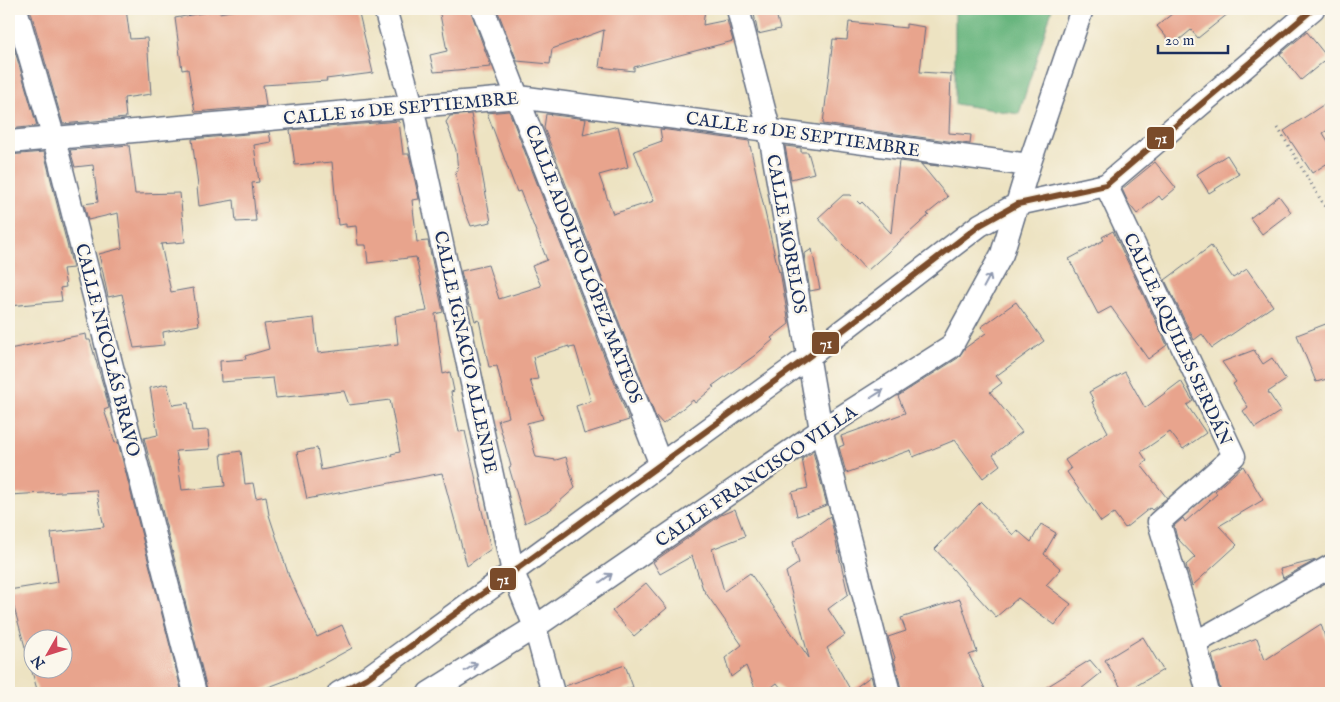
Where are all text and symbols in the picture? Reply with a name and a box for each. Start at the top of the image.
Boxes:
scale bar [1158,22,1228,54]
text: 20 m [1165,31,1195,50]
street label: CALLE 16 DE SEPTIEMBRE [282,88,520,131]
street label: CALLE 16 DE SEPTIEMBRE [684,108,921,163]
street label: CALLE ADOLFO LÓPEZ MATEOS [519,121,648,407]
line badge: 71 [1146,126,1175,150]
text: 71 [1155,130,1167,148]
street label: CALLE MORELOS [760,153,811,316]
street label: CALLE IGNACIO ALLENDE [428,229,502,476]
street label: CALLE AQUILES SERDÁN [1117,229,1238,450]
street label: CALLE NICOLÁS BRAVO [69,241,146,459]
one-way arrow [983,274,992,289]
line badge: 71 [811,331,840,355]
text: 71 [820,335,832,353]
one-way arrow [870,389,884,399]
street label: CALLE FRANCISCO VILLA [652,401,863,553]
line badge: 71 [489,567,517,591]
text: 71 [497,571,509,589]
one-way arrow [599,573,613,583]
north arrow [22,630,72,680]
text: N [28,651,50,673]
one-way arrow [463,662,477,672]

